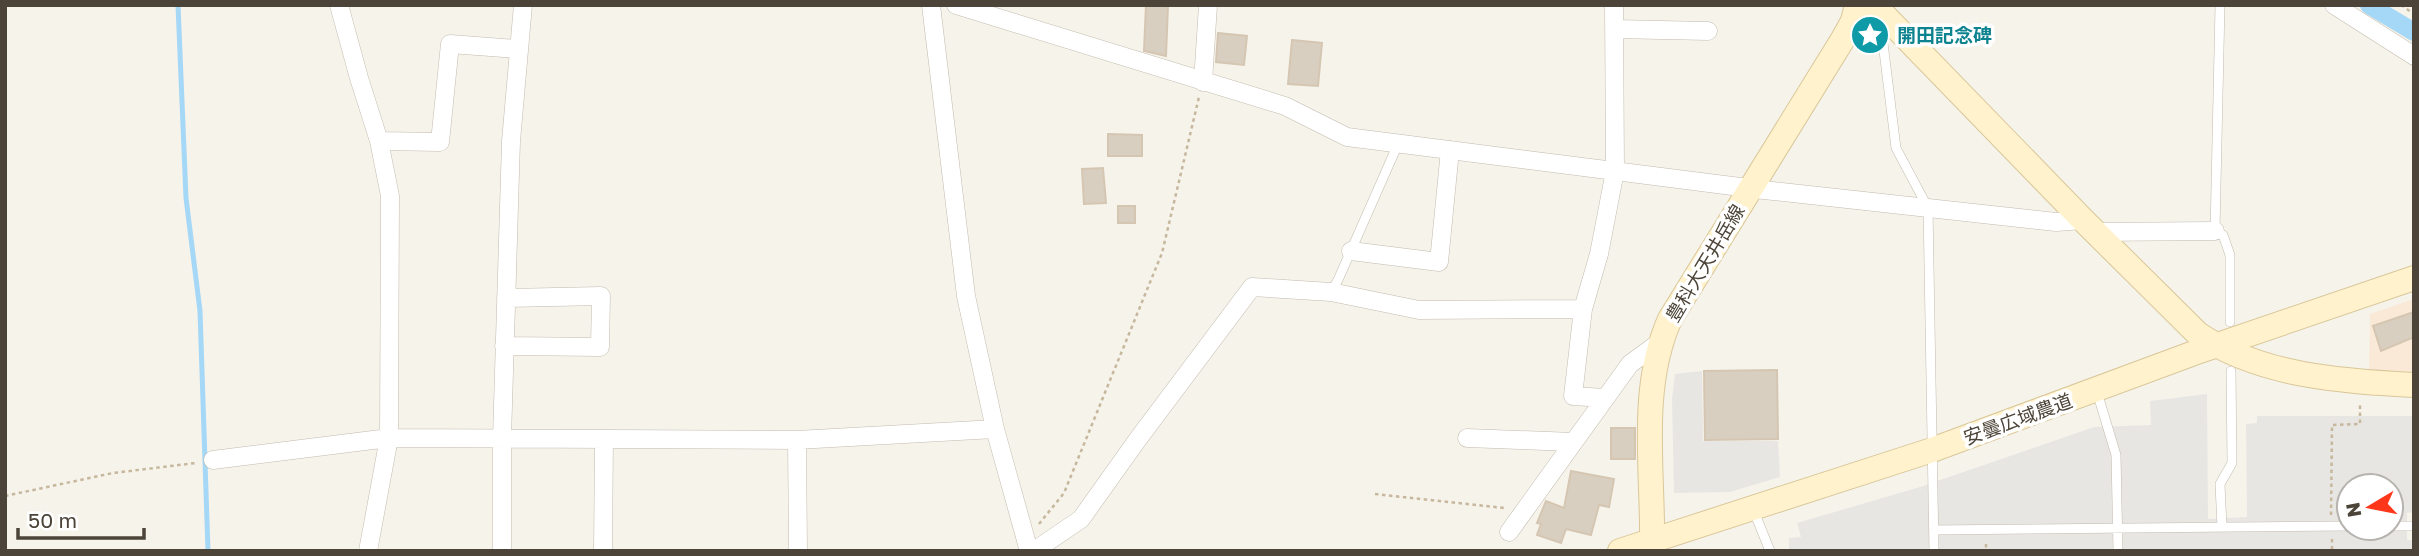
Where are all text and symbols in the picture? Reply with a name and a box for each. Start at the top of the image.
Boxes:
place icon: 開田記念碑 [1849,14,1891,56]
place label: 開田記念碑 [1897,23,1992,46]
street label: 豊科大天井岳線 [1660,200,1749,326]
street label: 安曇広域農道 [1960,388,2075,449]
north arrow [2335,472,2405,542]
scale bar [18,496,144,540]
text: N [2340,501,2365,519]
text: 50 m [28,507,77,533]

